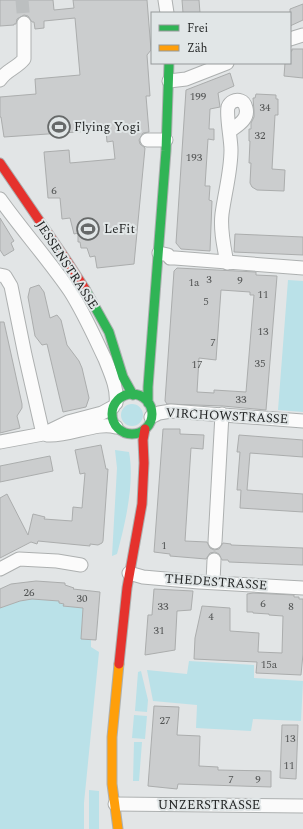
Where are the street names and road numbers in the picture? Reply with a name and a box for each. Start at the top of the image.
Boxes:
street label: JESSENSTRASSE [31,217,103,313]
street label: VIRCHOWSTRASSE [165,403,289,429]
street label: THEDESTRASSE [164,568,268,596]
street label: UNZERSTRASSE [158,795,260,815]

